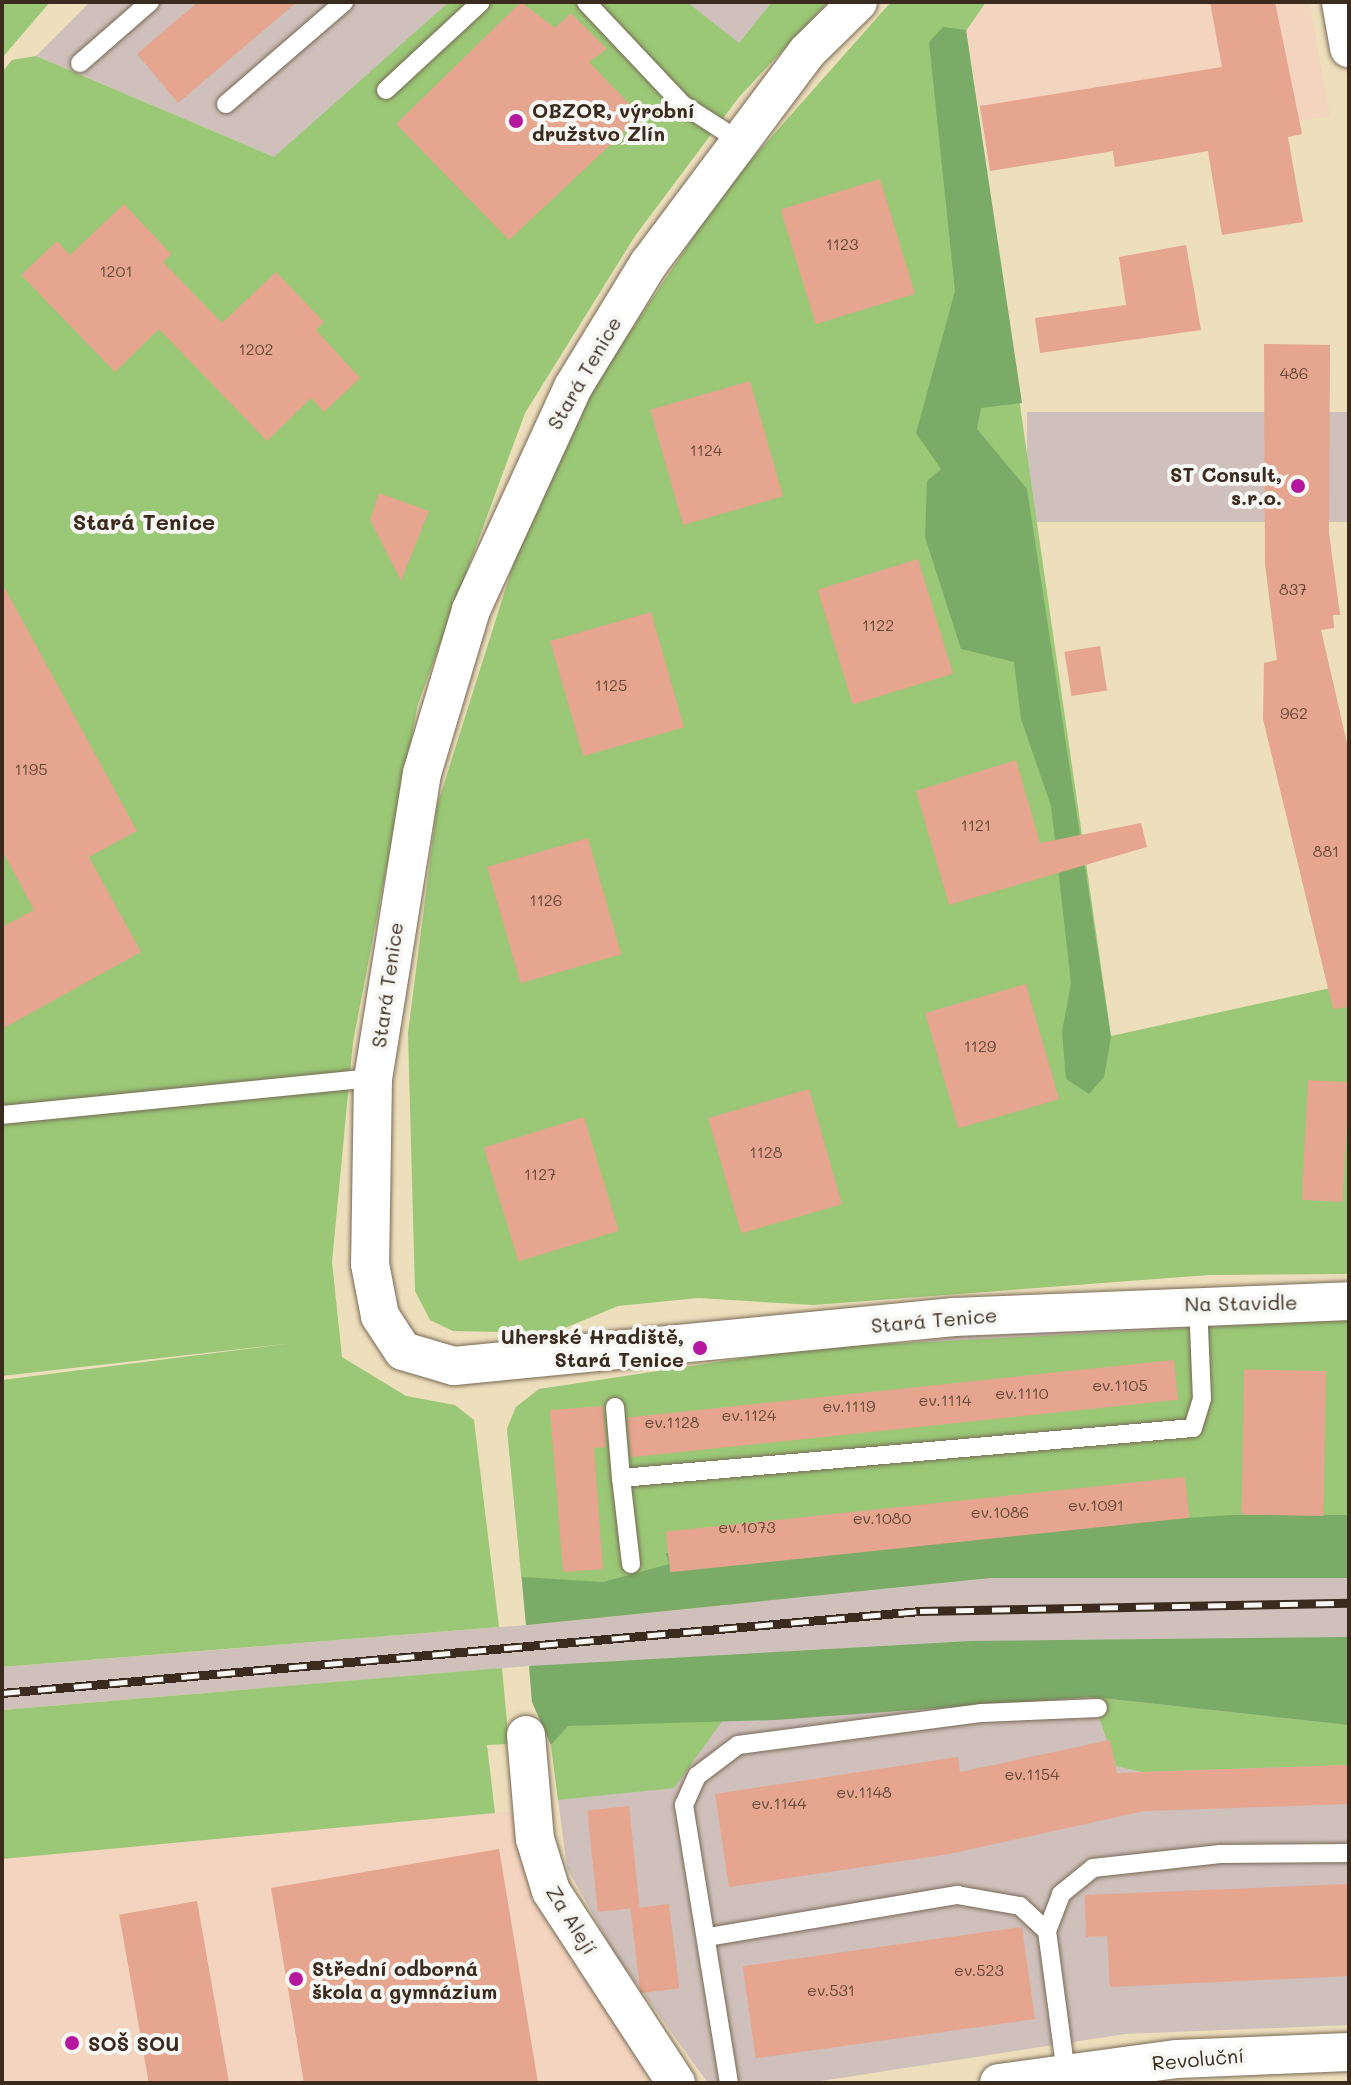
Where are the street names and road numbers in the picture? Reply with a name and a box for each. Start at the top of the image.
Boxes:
street label: Stará Tenice [542,312,626,434]
street label: Stará Tenice [366,921,408,1049]
street label: Na Stavidle [1184,1290,1298,1316]
street label: Stará Tenice [870,1303,998,1337]
street label: Za Alejí [542,1881,602,1959]
street label: Revoluční [1151,2043,1245,2075]

